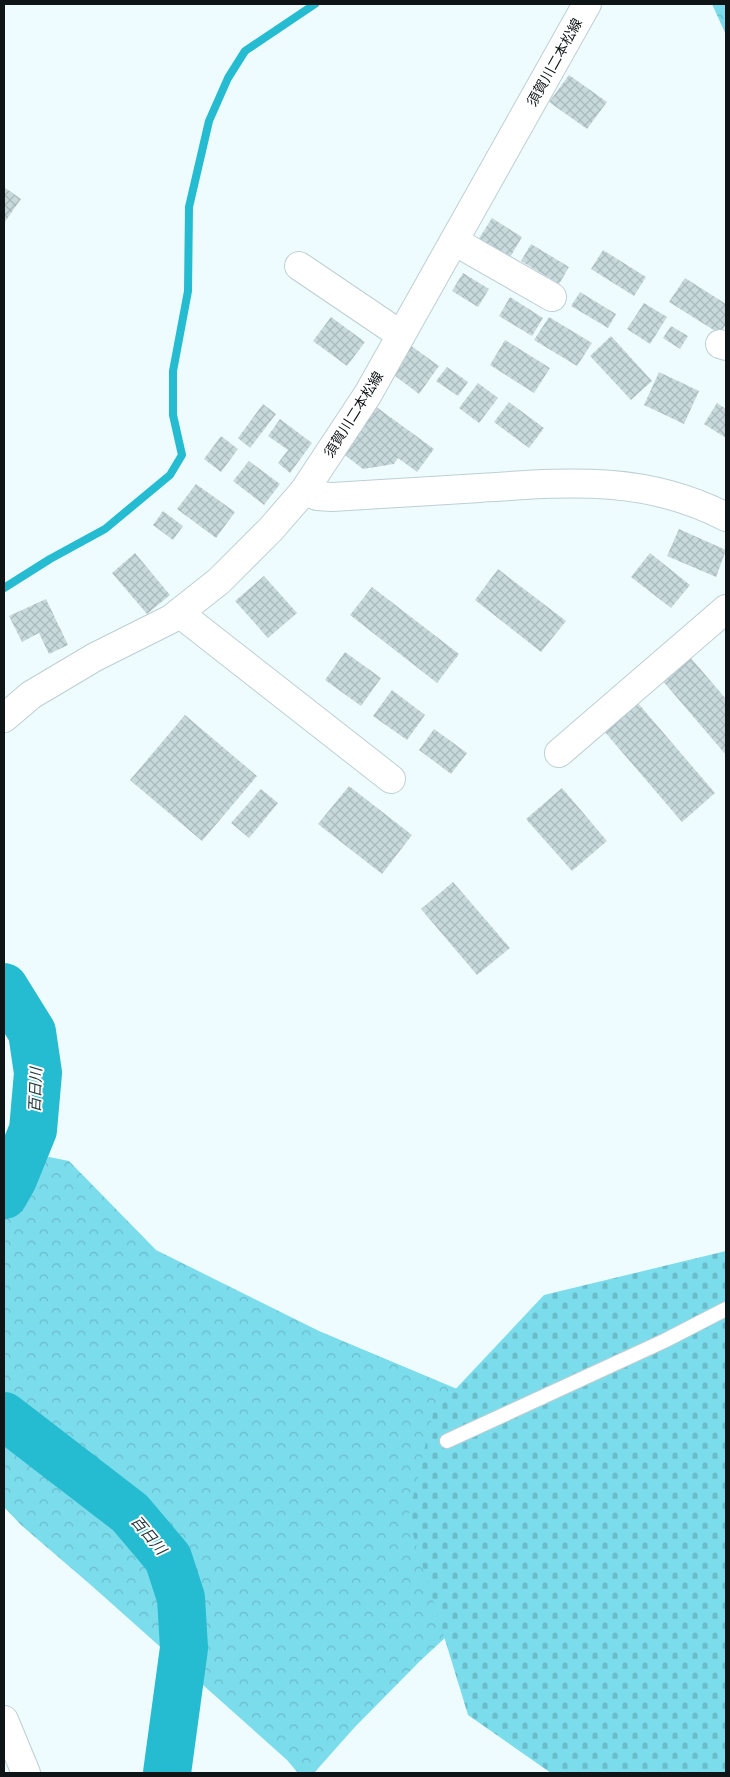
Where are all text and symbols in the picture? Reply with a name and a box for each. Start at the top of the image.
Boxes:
street label: 須賀川二本松線 [523,15,585,109]
street label: 須賀川二本松線 [320,368,386,460]
water label: 百日川 [25,1065,45,1113]
water label: 百日川 [127,1512,172,1560]

